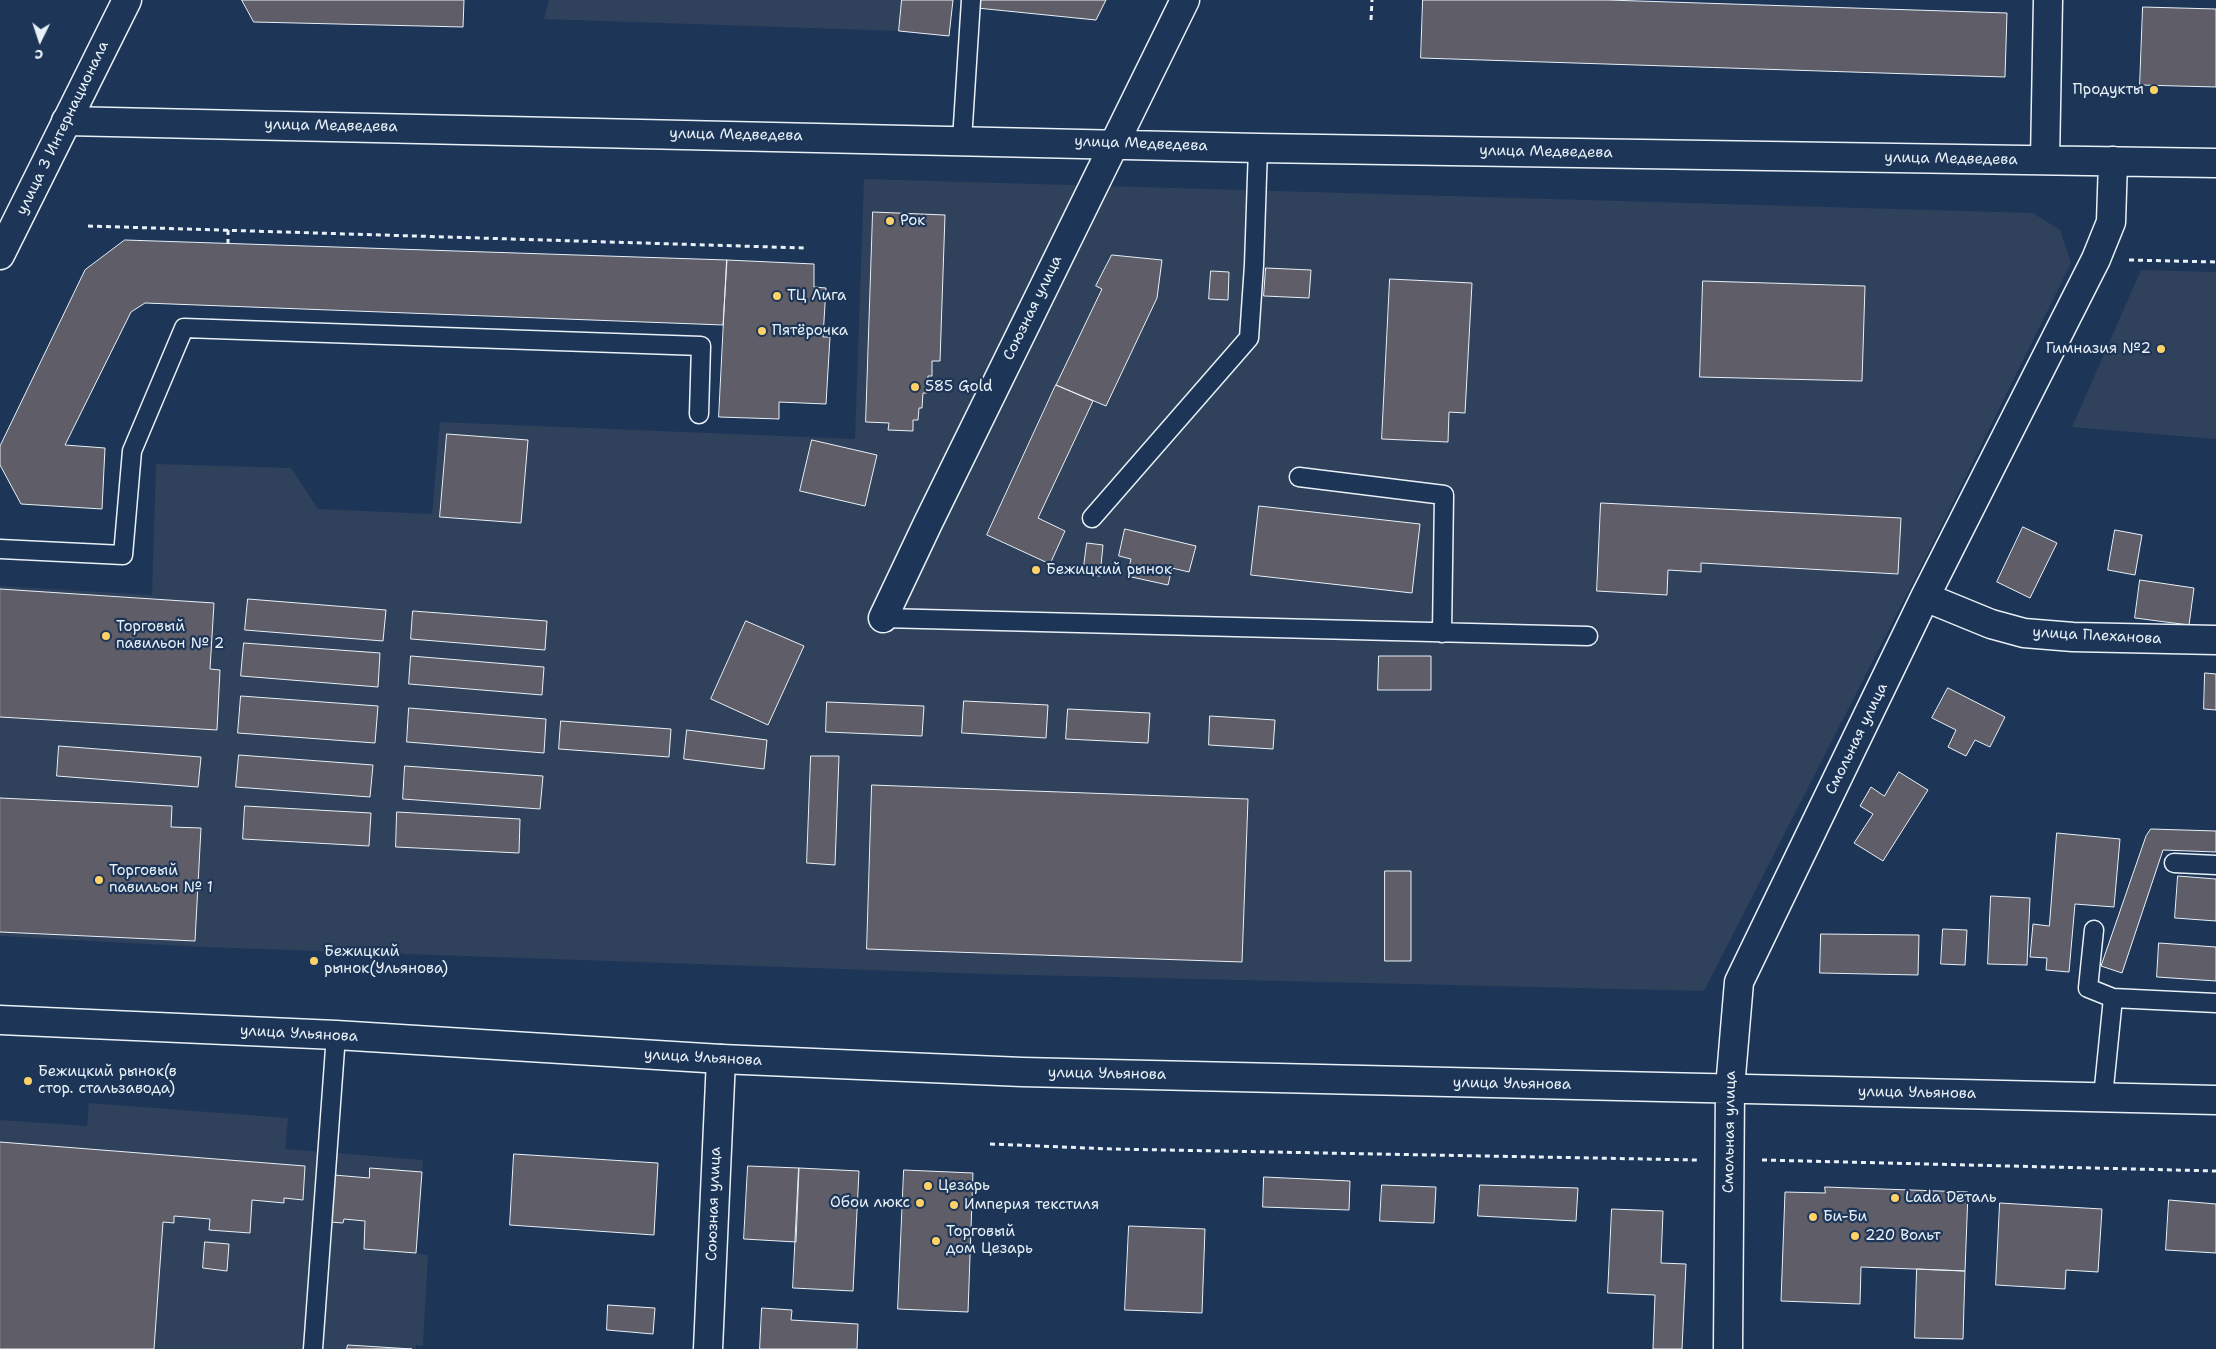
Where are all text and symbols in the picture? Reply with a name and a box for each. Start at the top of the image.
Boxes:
north arrow [15,15,65,65]
street label: улица 3 Интернационала [13,38,113,218]
text: С [34,46,44,64]
place label: Продукты [2073,81,2144,99]
marker: Продукты [2148,84,2160,96]
street label: улица Медведева [264,116,398,136]
street label: улица Медведева [669,125,803,145]
street label: улица Медведева [1074,133,1208,155]
street label: улица Медведева [1479,142,1613,162]
street label: улица Медведева [1884,149,2018,169]
place label: Рок [900,212,925,230]
marker: Рок [884,215,896,227]
street label: Союзная улица [1000,253,1066,363]
place label: ТЦ Лига [787,287,846,305]
marker: ТЦ Лига [771,290,783,302]
place label: Пятёрочка [772,322,848,340]
marker: Пятёрочка [756,325,768,337]
place label: Гимназия №2 [2046,340,2151,358]
marker: Гимназия №2 [2155,343,2167,355]
place label: 585 Gold [925,378,992,396]
marker: 585 Gold [909,381,921,393]
place label: Бежицкий рынок [1046,561,1172,579]
marker: Бежицкий рынок [1030,564,1042,576]
place label: Торговый павильон № 2 [116,618,224,653]
street label: улица Плеханова [2032,624,2162,648]
marker: Торговый павильон № 2 [100,630,112,642]
street label: Смольная улица [1822,680,1892,798]
place label: Торговый павильон № 1 [109,862,213,897]
marker: Торговый павильон № 1 [93,874,105,886]
place label: Бежицкий рынок(Ульянова) [324,943,448,978]
marker: Бежицкий рынок(Ульянова) [308,955,320,967]
street label: улица Ульянова [239,1022,359,1046]
street label: улица Ульянова [643,1046,763,1070]
place label: Бежицкий рынок(в стор. стальзавода) [38,1063,177,1098]
street label: улица Ульянова [1048,1064,1166,1084]
street label: Смольная улица [1720,1071,1740,1193]
street label: улица Ульянова [1453,1074,1571,1094]
marker: Бежицкий рынок(в стор. стальзавода) [22,1075,34,1087]
street label: улица Ульянова [1858,1083,1976,1103]
street label: Союзная улица [703,1146,725,1262]
place label: Цезарь [938,1177,990,1195]
marker: Цезарь [922,1180,934,1192]
place label: Lada Dеталь [1905,1189,1997,1207]
marker: Lada Dеталь [1889,1192,1901,1204]
place label: Обои люкс [830,1194,910,1212]
place label: Империя текстиля [964,1196,1099,1214]
marker: Обои люкс [914,1197,926,1209]
marker: Империя текстиля [948,1199,960,1211]
place label: Би-Би [1823,1208,1867,1226]
marker: Би-Би [1807,1211,1819,1223]
place label: Торговый дом Цезарь [946,1223,1033,1258]
place label: 220 Вольт [1865,1227,1941,1245]
marker: 220 Вольт [1849,1230,1861,1242]
marker: Торговый дом Цезарь [930,1235,942,1247]

